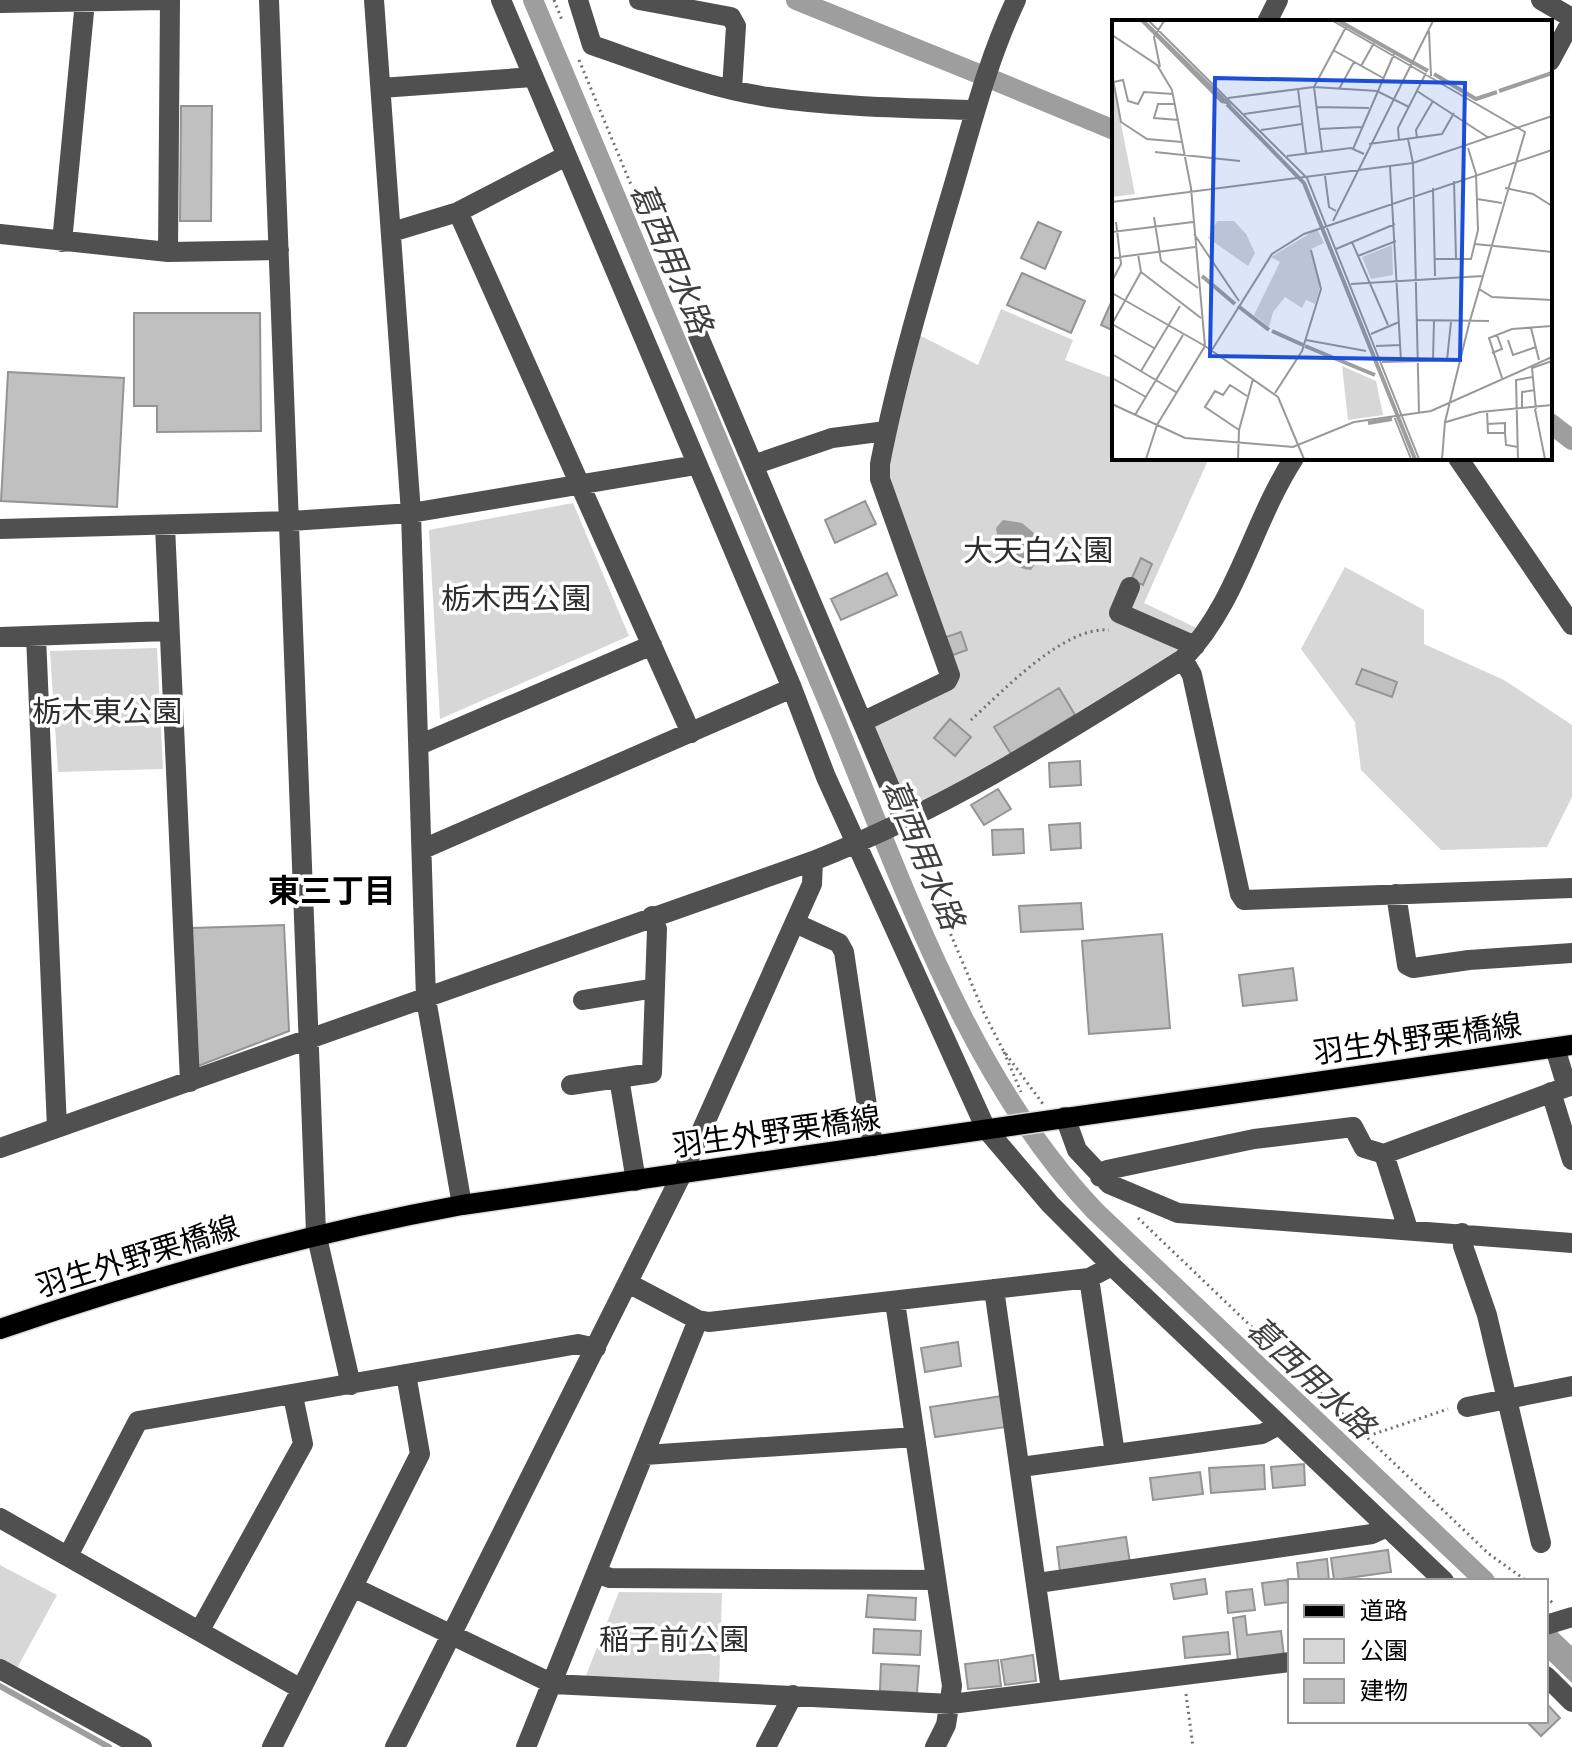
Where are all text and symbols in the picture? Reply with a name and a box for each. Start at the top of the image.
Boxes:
inset map [1112,20,1552,460]
water label: 葛西用水路 [624,176,723,341]
park label: 大天白公園 [963,531,1113,567]
park label: 栃木西公園 [441,579,591,615]
park label: 栃木東公園 [32,692,182,728]
water label: 葛西用水路 [876,772,975,937]
district label: 東三丁目 [268,870,396,908]
street label: 羽生外野栗橋線 [1311,1005,1523,1069]
street label: 羽生外野栗橋線 [670,1098,882,1162]
street label: 羽生外野栗橋線 [31,1207,243,1303]
water label: 葛西用水路 [1241,1308,1386,1446]
legend [1288,1579,1548,1723]
text: 道路 [1360,1595,1408,1624]
park label: 稲子前公園 [599,1620,749,1656]
text: 公園 [1360,1635,1408,1664]
text: 建物 [1360,1675,1408,1704]

